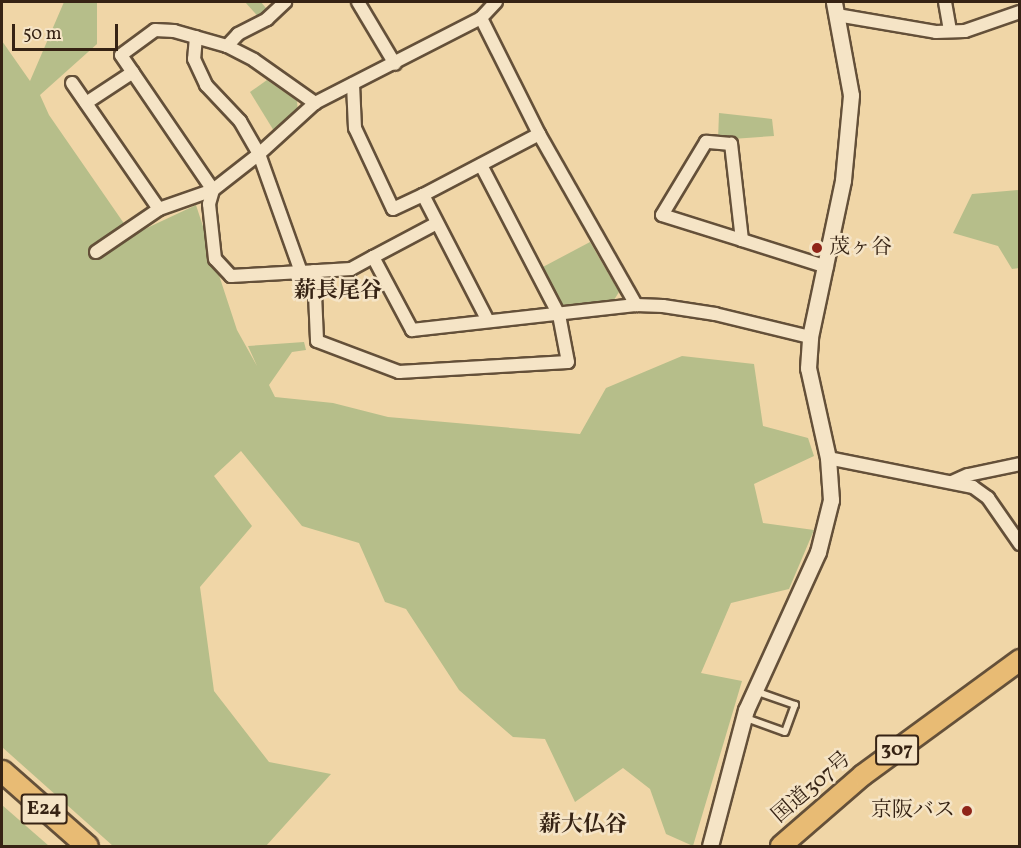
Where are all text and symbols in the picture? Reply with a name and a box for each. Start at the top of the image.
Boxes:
scale bar [15,12,122,50]
text: 50 m [23,22,62,47]
place label: 茂ヶ谷 [829,235,892,261]
marker: 茂ヶ谷 [810,241,824,255]
district label: 薪長尾谷 [294,279,382,305]
road number: 307 [874,733,920,767]
street label: 国道307号 [767,747,857,829]
road number: E24 [20,792,68,826]
place label: 京阪バス [871,798,955,824]
marker: 京阪バス [960,804,974,818]
district label: 薪大仏谷 [539,813,627,839]

